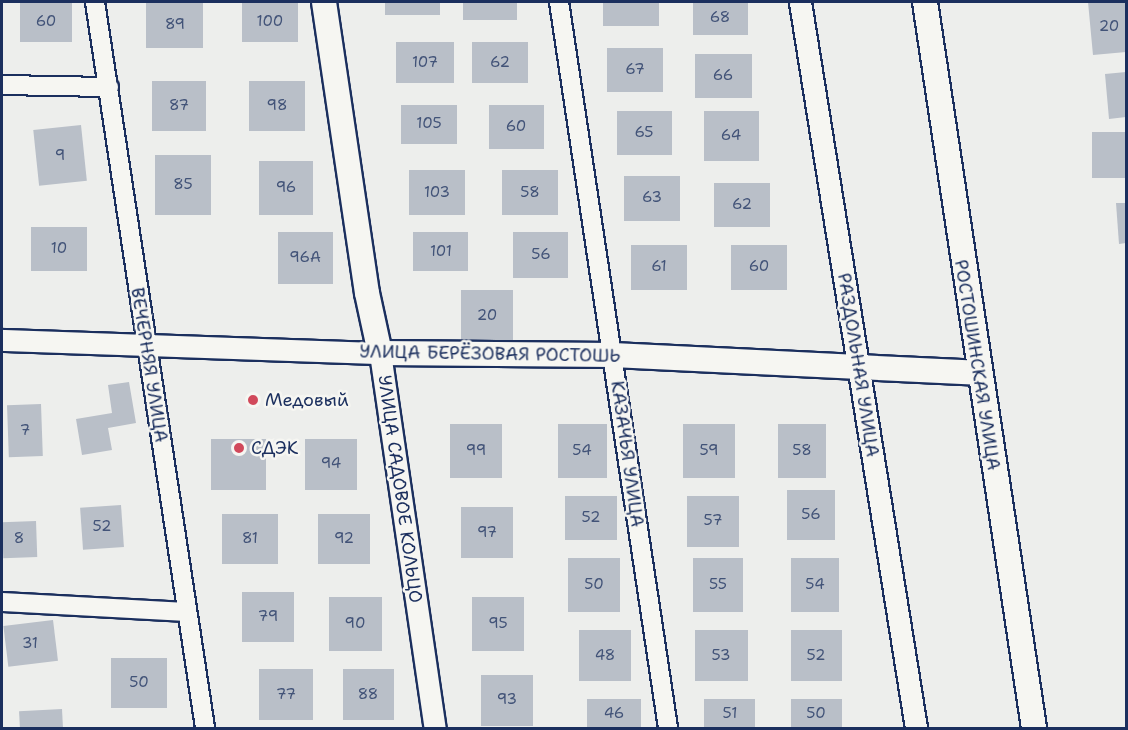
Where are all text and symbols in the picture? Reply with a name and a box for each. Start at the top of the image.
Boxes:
house number: 68 [710,9,730,27]
house number: 60 [36,13,56,31]
house number: 100 [257,13,283,31]
house number: 89 [165,16,185,34]
house number: 20 [1099,18,1119,36]
house number: 107 [412,54,438,72]
house number: 62 [490,54,510,72]
house number: 67 [625,61,645,79]
house number: 66 [713,67,733,85]
house number: 87 [169,97,189,115]
house number: 98 [267,97,287,115]
house number: 105 [416,115,442,133]
house number: 60 [506,118,526,136]
house number: 65 [634,124,654,142]
house number: 64 [721,127,741,145]
house number: 9 [55,147,65,165]
house number: 85 [173,176,193,194]
house number: 96 [276,179,296,197]
house number: 103 [424,184,450,202]
house number: 58 [520,184,540,202]
house number: 63 [642,189,662,207]
house number: 62 [732,196,752,214]
house number: 10 [51,240,67,258]
house number: 101 [430,243,452,261]
house number: 56 [531,246,551,264]
house number: 96А [289,249,321,267]
house number: 61 [651,258,667,276]
house number: 60 [749,258,769,276]
street label: РОСТОШИНСКАЯ УЛИЦА [950,258,1004,472]
street label: РАЗДОЛЬНАЯ УЛИЦА [833,271,883,459]
street label: ВЕЧЕРНЯЯ УЛИЦА [126,286,172,444]
house number: 20 [477,307,497,325]
street label: УЛИЦА БЕРЁЗОВАЯ РОСТОШЬ [359,341,621,367]
street label: УЛИЦА САДОВОЕ КОЛЬЦО [373,374,427,604]
street label: КАЗАЧЬЯ УЛИЦА [606,379,648,529]
place label: Медовый [265,389,349,411]
marker: Медовый [246,393,260,407]
house number: 7 [20,422,30,440]
place label: СДЭК [251,437,298,459]
marker: СДЭК [232,441,246,455]
house number: 99 [466,442,486,460]
house number: 54 [572,442,592,460]
house number: 59 [700,442,718,460]
house number: 58 [792,442,812,460]
house number: 94 [321,455,341,473]
house number: 56 [801,506,821,524]
house number: 52 [582,509,600,527]
house number: 57 [704,512,722,530]
house number: 52 [93,518,111,536]
house number: 97 [477,524,497,542]
house number: 8 [14,530,24,548]
house number: 81 [242,530,258,548]
house number: 92 [334,530,354,548]
house number: 50 [584,576,604,594]
house number: 55 [709,576,727,594]
house number: 54 [805,576,825,594]
house number: 79 [258,608,278,626]
house number: 90 [345,615,365,633]
house number: 95 [488,615,508,633]
house number: 31 [22,635,38,653]
house number: 48 [595,647,615,665]
house number: 53 [712,647,730,665]
house number: 52 [807,647,825,665]
house number: 50 [129,674,149,692]
house number: 77 [276,686,296,704]
house number: 88 [358,686,378,704]
house number: 93 [497,691,517,709]
house number: 46 [604,705,624,723]
house number: 51 [723,705,737,723]
house number: 50 [806,705,826,723]

